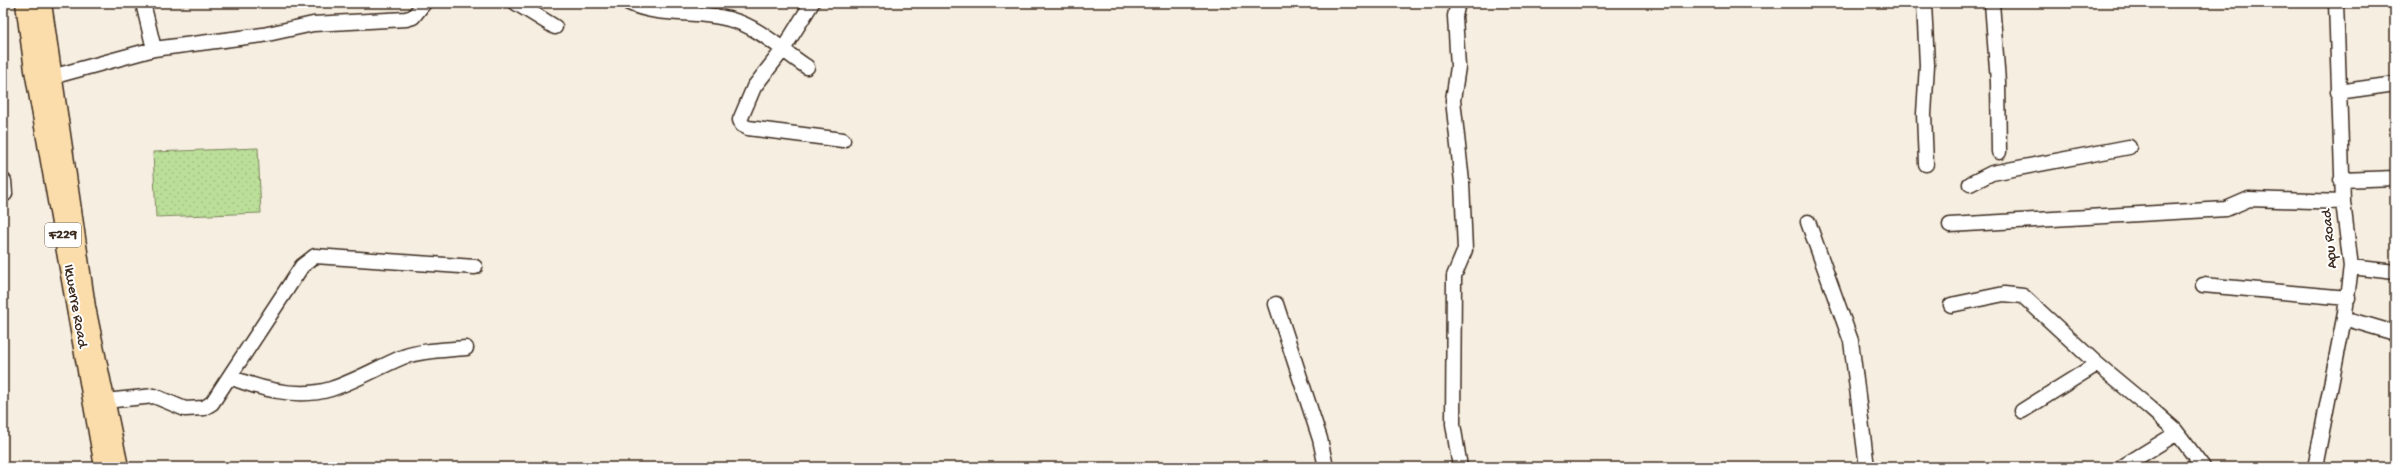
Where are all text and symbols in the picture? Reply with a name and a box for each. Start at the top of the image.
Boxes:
street label: Apu Road [2318,207,2342,270]
road number: F229 [45,223,81,247]
street label: Ikwerre Road [59,263,91,350]

